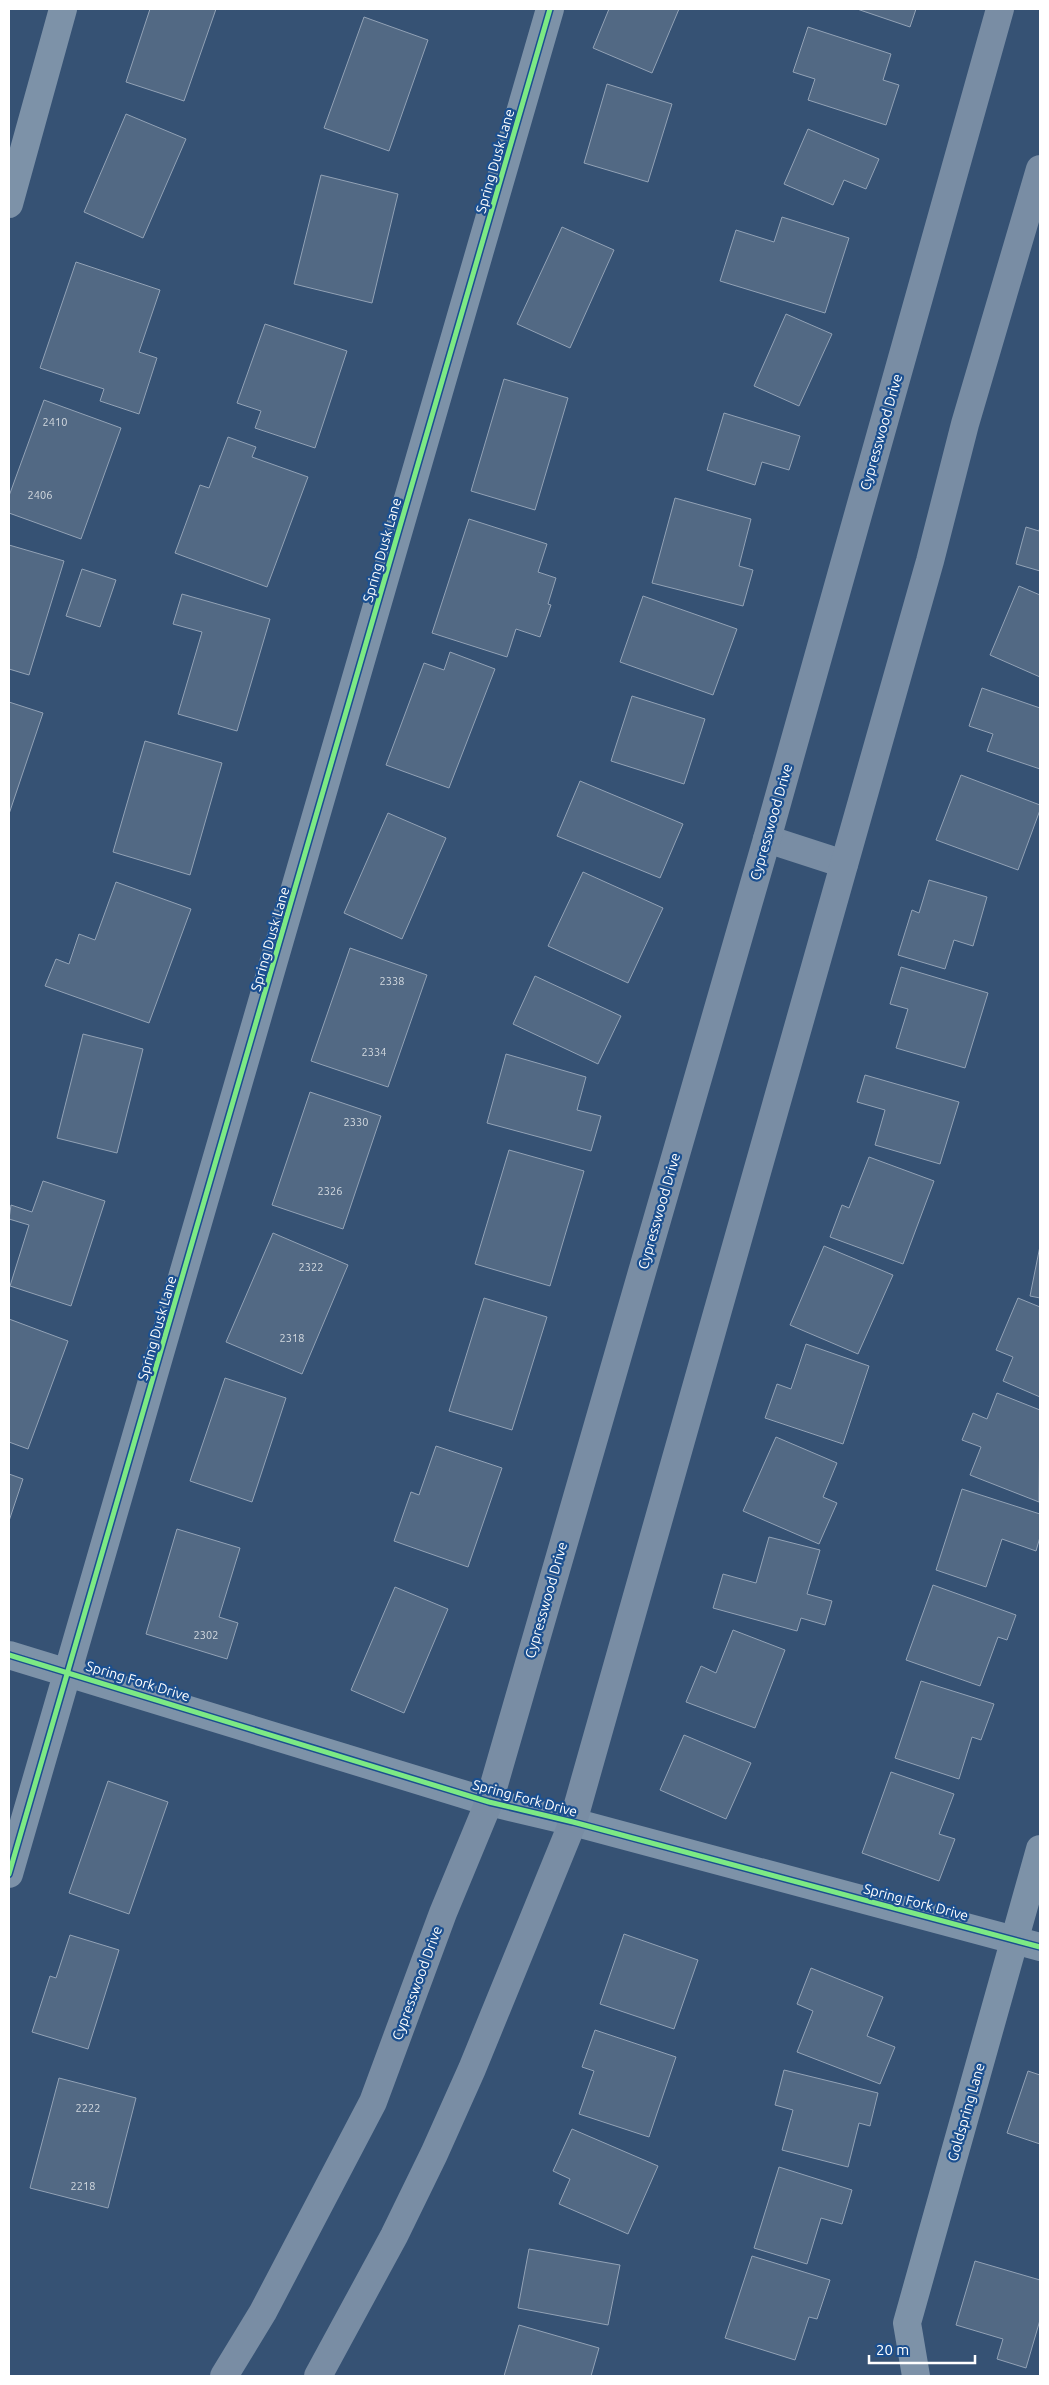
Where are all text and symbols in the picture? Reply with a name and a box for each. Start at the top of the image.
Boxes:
street label: Spring Dusk Lane [472,107,518,215]
street label: Cypresswood Drive [857,372,905,492]
house number: 2410 [43,416,67,428]
house number: 2406 [28,489,52,501]
street label: Spring Dusk Lane [359,496,405,604]
street label: Cypresswood Drive [747,762,795,882]
street label: Spring Dusk Lane [247,885,293,993]
house number: 2338 [380,975,404,987]
house number: 2334 [362,1046,386,1058]
house number: 2330 [344,1116,368,1128]
street label: Cypresswood Drive [635,1151,683,1271]
house number: 2326 [318,1185,342,1197]
house number: 2322 [299,1261,323,1273]
street label: Spring Dusk Lane [134,1274,180,1382]
house number: 2318 [280,1332,304,1344]
street label: Cypresswood Drive [522,1540,570,1660]
house number: 2302 [194,1629,218,1641]
street label: Spring Fork Drive [84,1658,192,1704]
street label: Spring Fork Drive [471,1776,579,1820]
street label: Spring Fork Drive [862,1880,970,1924]
street label: Cypresswood Drive [389,1924,445,2042]
street label: Goldspring Lane [944,2061,988,2163]
house number: 2222 [76,2102,100,2114]
house number: 2218 [71,2180,95,2192]
scale bar [869,2332,975,2364]
text: 20 m [876,2341,909,2358]

